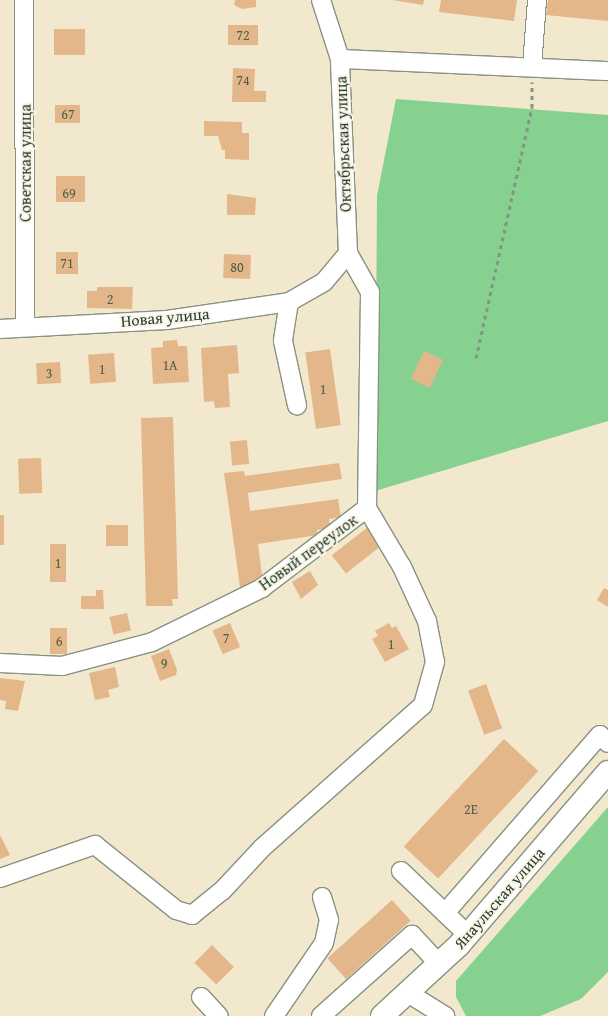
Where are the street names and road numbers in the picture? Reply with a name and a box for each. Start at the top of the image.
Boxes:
street label: Октябрьская улица [331,76,355,212]
street label: Советская улица [15,104,35,222]
street label: Новая улица [120,304,210,330]
street label: Новый переулок [255,510,361,594]
street label: Янаульская улица [450,843,548,953]

